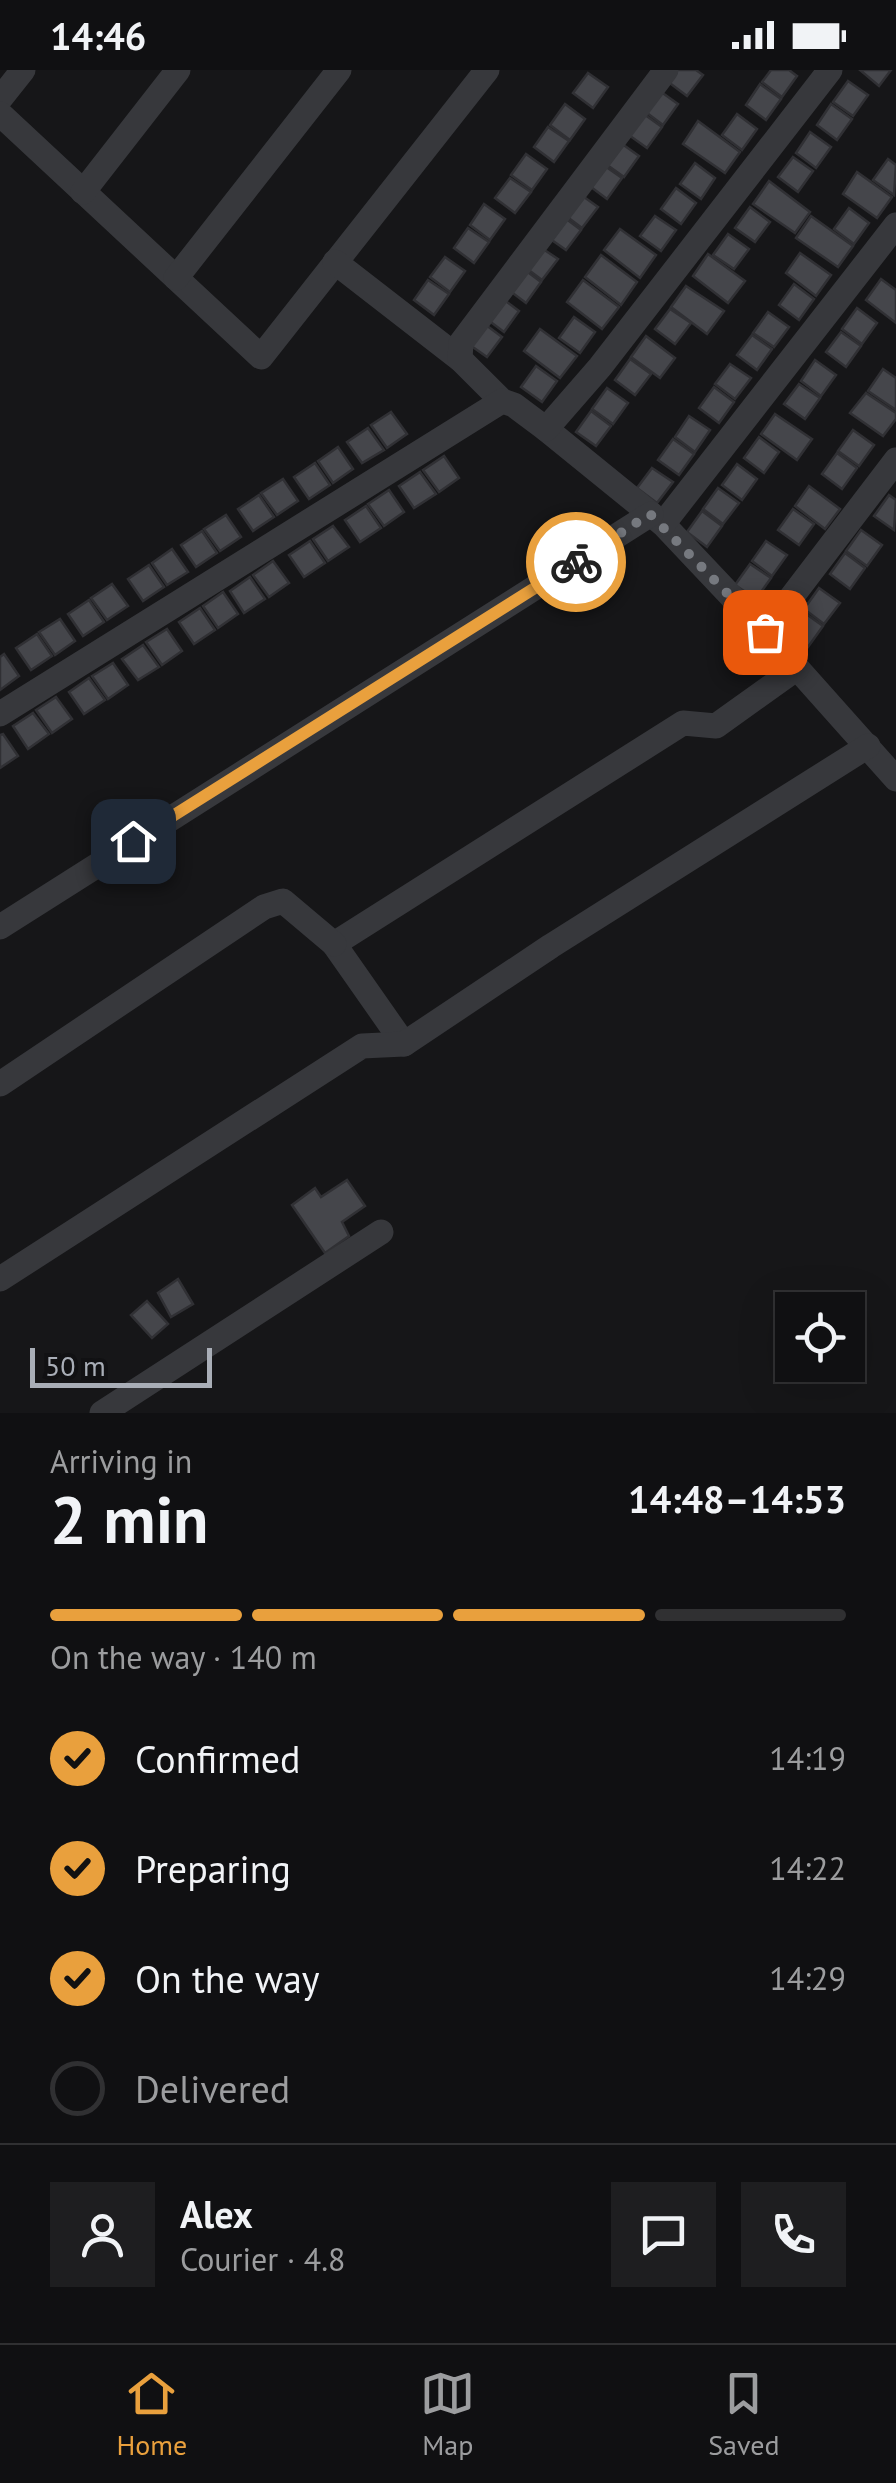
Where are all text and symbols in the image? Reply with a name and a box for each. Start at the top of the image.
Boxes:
text: 14:46 [50,11,146,60]
courier [526,512,626,612]
icon: bike [549,535,604,590]
pin [723,590,808,675]
icon: bag [738,605,793,660]
pin [91,799,176,884]
icon: home [106,814,161,869]
map controls [775,1292,865,1382]
button: locate [775,1292,865,1382]
scale bar [30,1343,212,1388]
text: 50 m [45,1347,106,1384]
text: Arriving in [50,1440,192,1482]
text: 14:48–14:53 [628,1474,846,1523]
text: 2 min [50,1477,209,1561]
text: On the way · 140 m [50,1636,317,1678]
icon: check [50,1731,105,1786]
text: Confirmed [135,1734,301,1783]
text: 14:19 [769,1737,846,1779]
icon: check [50,1841,105,1896]
text: Preparing [135,1844,291,1893]
text: 14:22 [769,1847,846,1889]
icon: check [50,1951,105,2006]
text: On the way [135,1954,320,2003]
text: 14:29 [769,1957,846,1999]
text: Delivered [135,2064,290,2113]
button: person [50,2182,155,2287]
button: chat [611,2182,716,2287]
button: phone [741,2182,846,2287]
text: Alex [180,2189,253,2238]
text: Courier · 4.8 [180,2238,346,2280]
tab: Home [116,2366,187,2463]
tab: Map [420,2366,475,2463]
tab: Saved [708,2366,779,2463]

